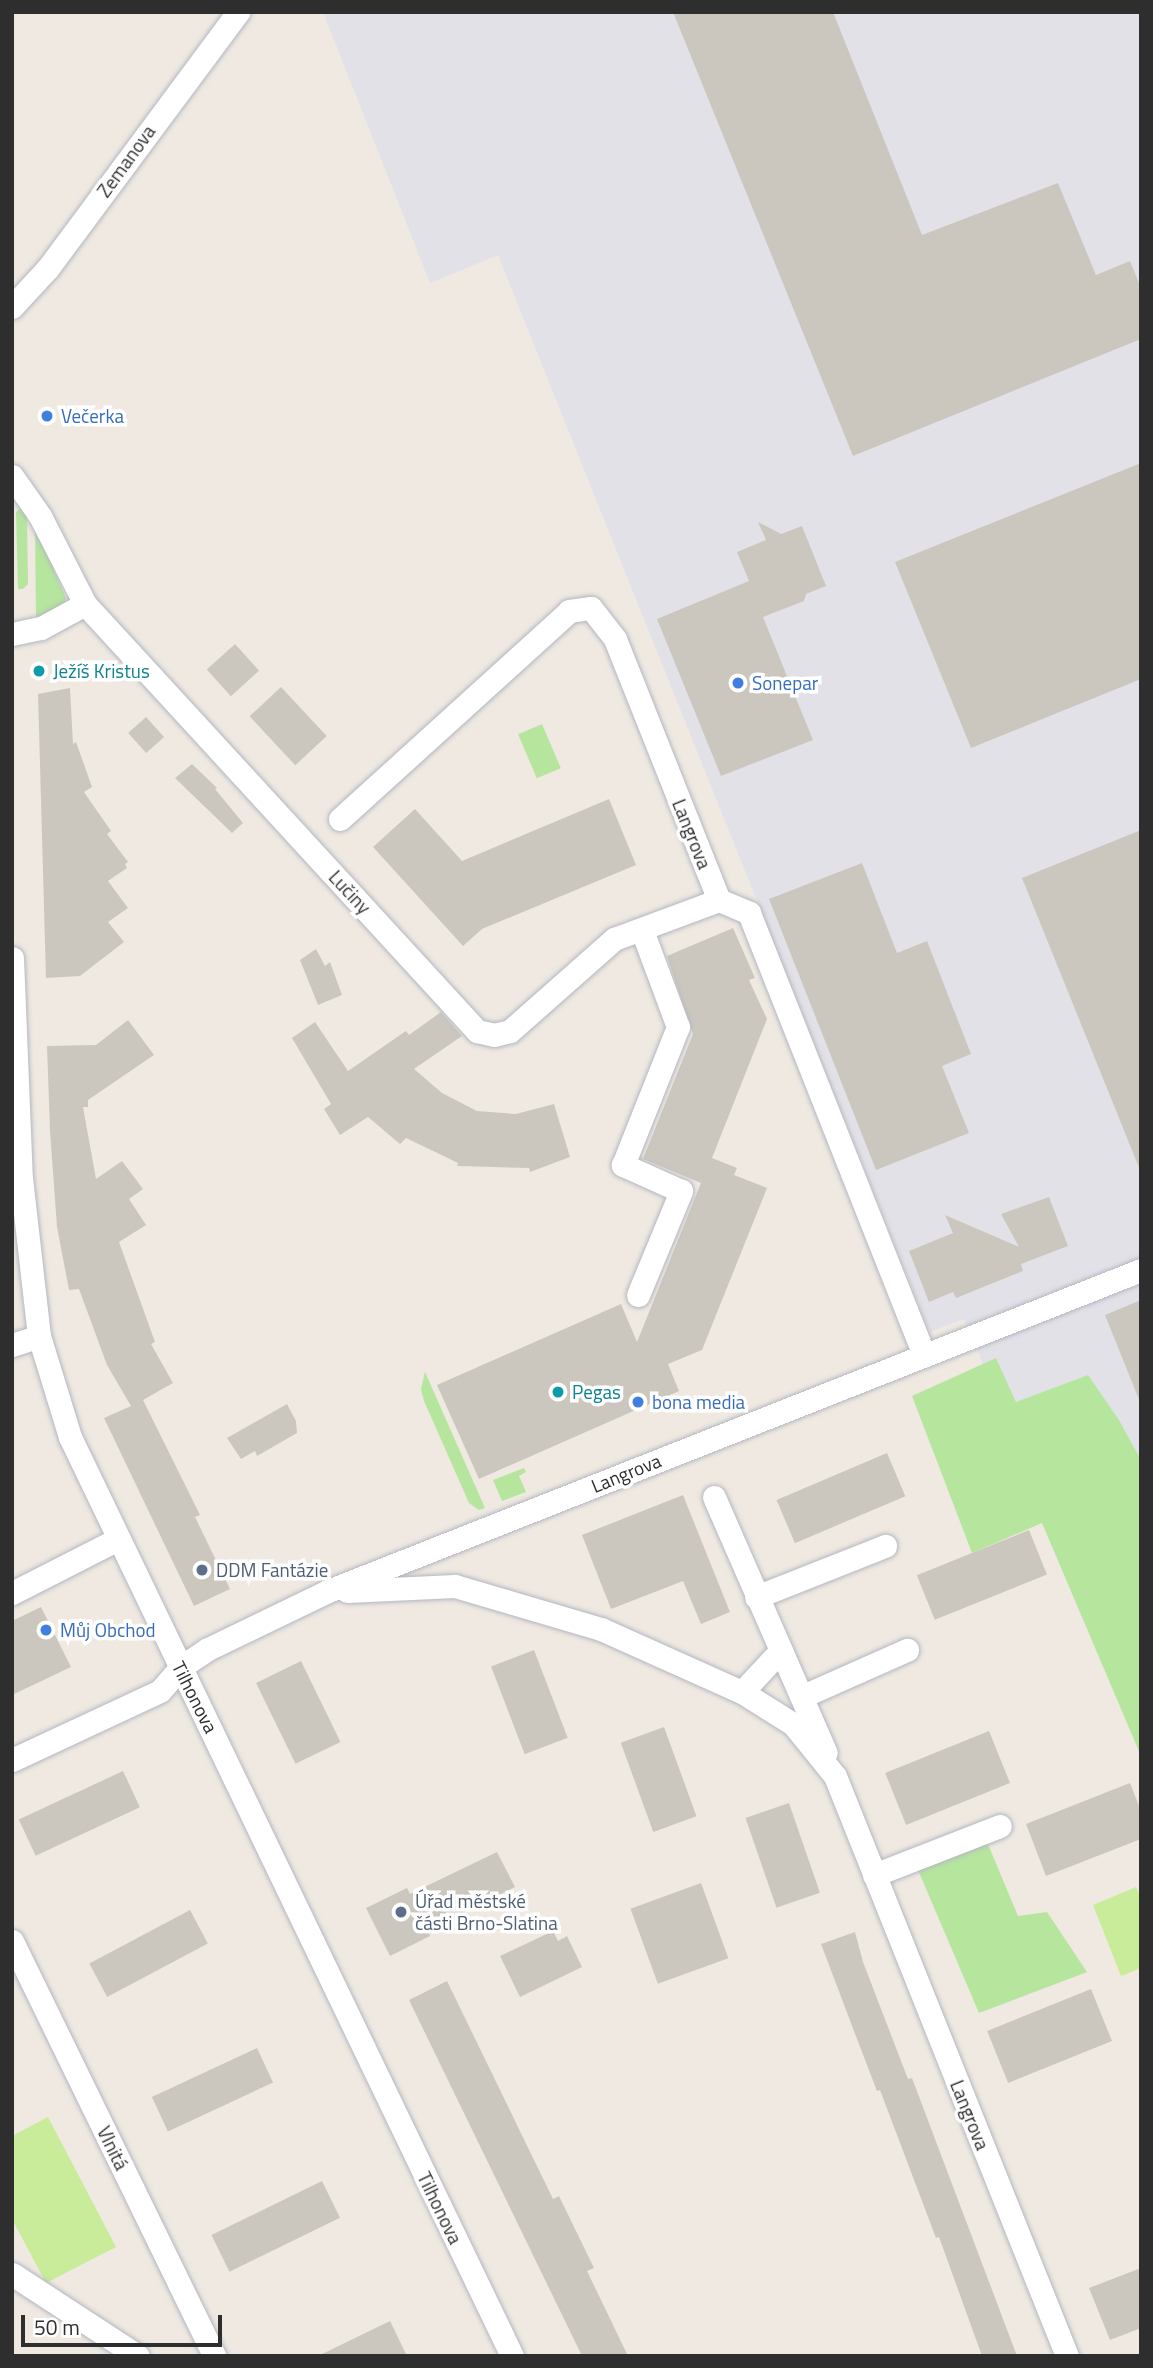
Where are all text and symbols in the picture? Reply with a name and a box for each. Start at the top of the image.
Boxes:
street label: Zemanova [92,120,160,202]
place label: Večerka [61,405,124,427]
marker: Večerka [39,408,55,424]
place label: Ježíš Kristus [53,660,150,682]
marker: Ježíš Kristus [31,663,47,679]
place label: Sonepar [752,672,818,694]
marker: Sonepar [730,675,746,691]
street label: Langrova [668,796,716,872]
street label: Lučiny [324,866,376,918]
place label: Pegas [572,1381,621,1403]
marker: Pegas [550,1384,566,1400]
place label: bona media [652,1391,745,1413]
marker: bona media [630,1394,646,1410]
street label: Langrova [588,1449,664,1497]
place label: DDM Fantázie [216,1559,328,1581]
marker: DDM Fantázie [194,1562,210,1578]
place label: Můj Obchod [60,1619,155,1641]
marker: Můj Obchod [38,1622,54,1638]
street label: Tilhonova [167,1657,223,1737]
place label: Úřad městské části Brno-Slatina [415,1890,558,1934]
marker: Úřad městské části Brno-Slatina [393,1904,409,1920]
street label: Langrova [946,2077,994,2153]
street label: Vlnitá [93,2122,133,2174]
street label: Tilhonova [413,2168,467,2248]
scale bar [24,2302,226,2346]
text: 50 m [34,2311,80,2343]

